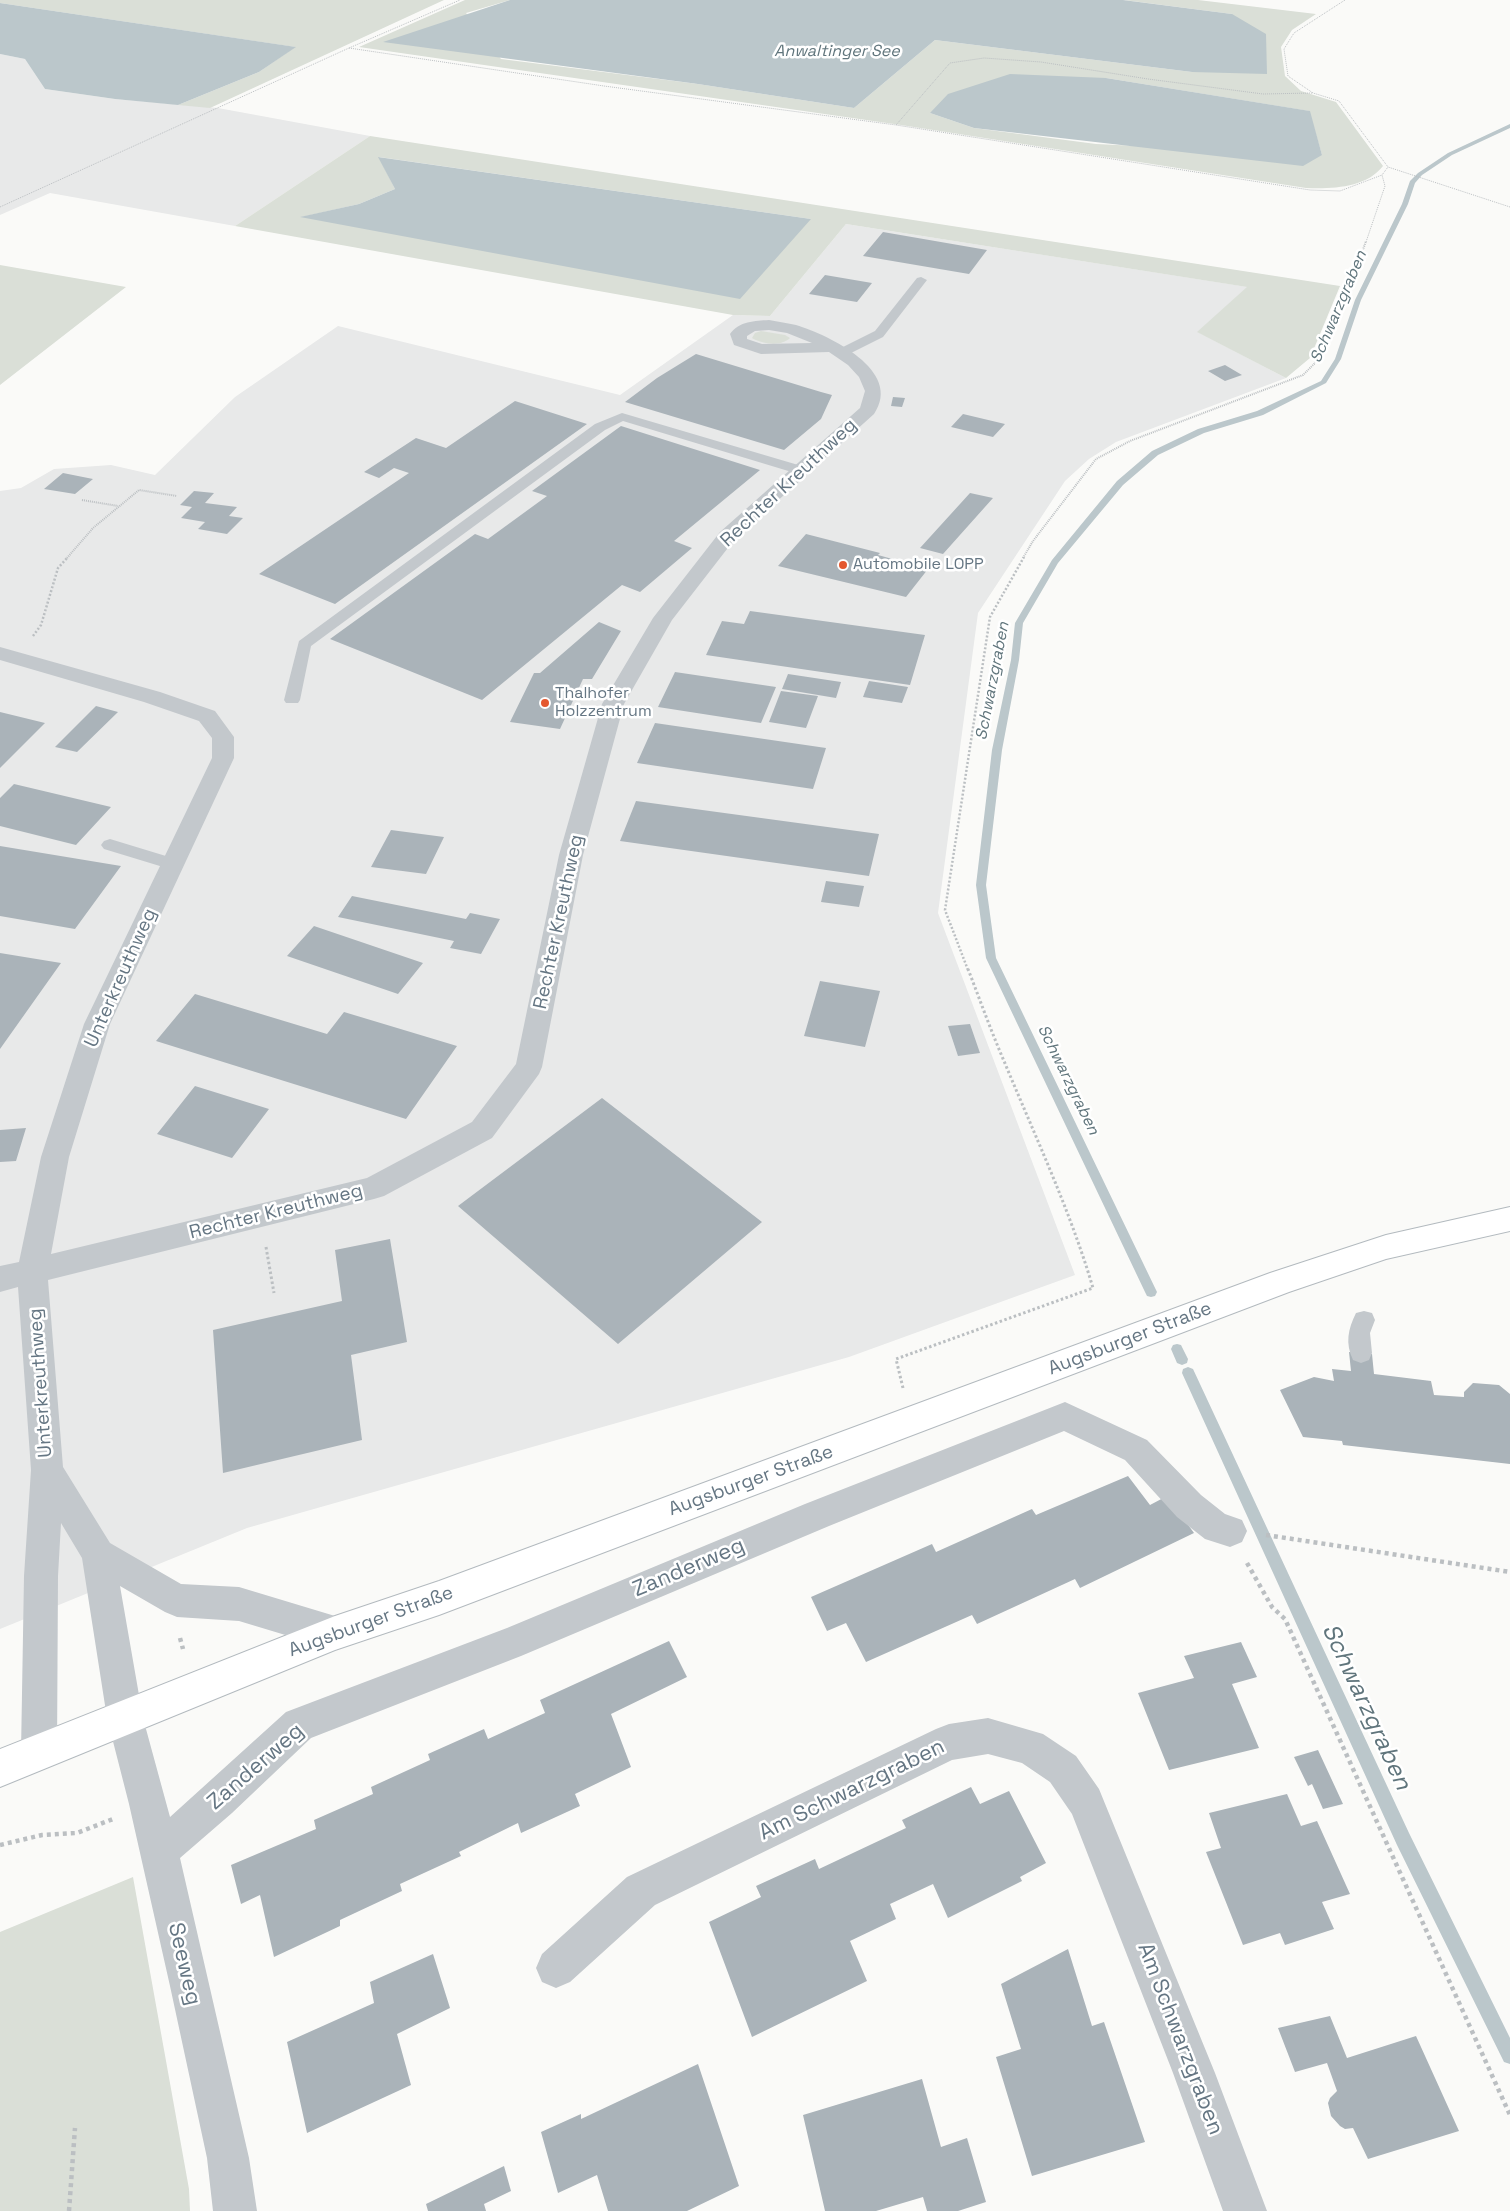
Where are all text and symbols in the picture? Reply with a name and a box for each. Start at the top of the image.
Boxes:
water label: Anwaltinger See [774,42,900,62]
water label: Schwarzgraben [1307,248,1371,366]
street label: Rechter Kreuthweg [716,414,862,552]
place label: Automobile LOPP [853,555,984,575]
marker: Automobile LOPP [837,559,849,571]
water label: Schwarzgraben [972,620,1014,742]
place label: Thalhofer Holzzentrum [555,684,652,722]
marker: Thalhofer Holzzentrum [539,697,551,709]
street label: Rechter Kreuthweg [529,833,589,1011]
street label: Unterkreuthweg [80,905,162,1051]
water label: Schwarzgraben [1033,1022,1103,1138]
street label: Rechter Kreuthweg [187,1179,365,1245]
street label: Augsburger Straße [1045,1297,1215,1381]
street label: Unterkreuthweg [24,1308,58,1458]
street label: Augsburger Straße [666,1441,836,1521]
street label: Zanderweg [629,1533,749,1603]
street label: Augsburger Straße [286,1582,456,1662]
water label: Schwarzgraben [1315,1619,1417,1795]
street label: Zanderweg [202,1718,310,1816]
street label: Am Schwarzgraben [755,1734,949,1846]
street label: Seeweg [162,1920,206,2008]
street label: Am Schwarzgraben [1131,1939,1229,2139]

